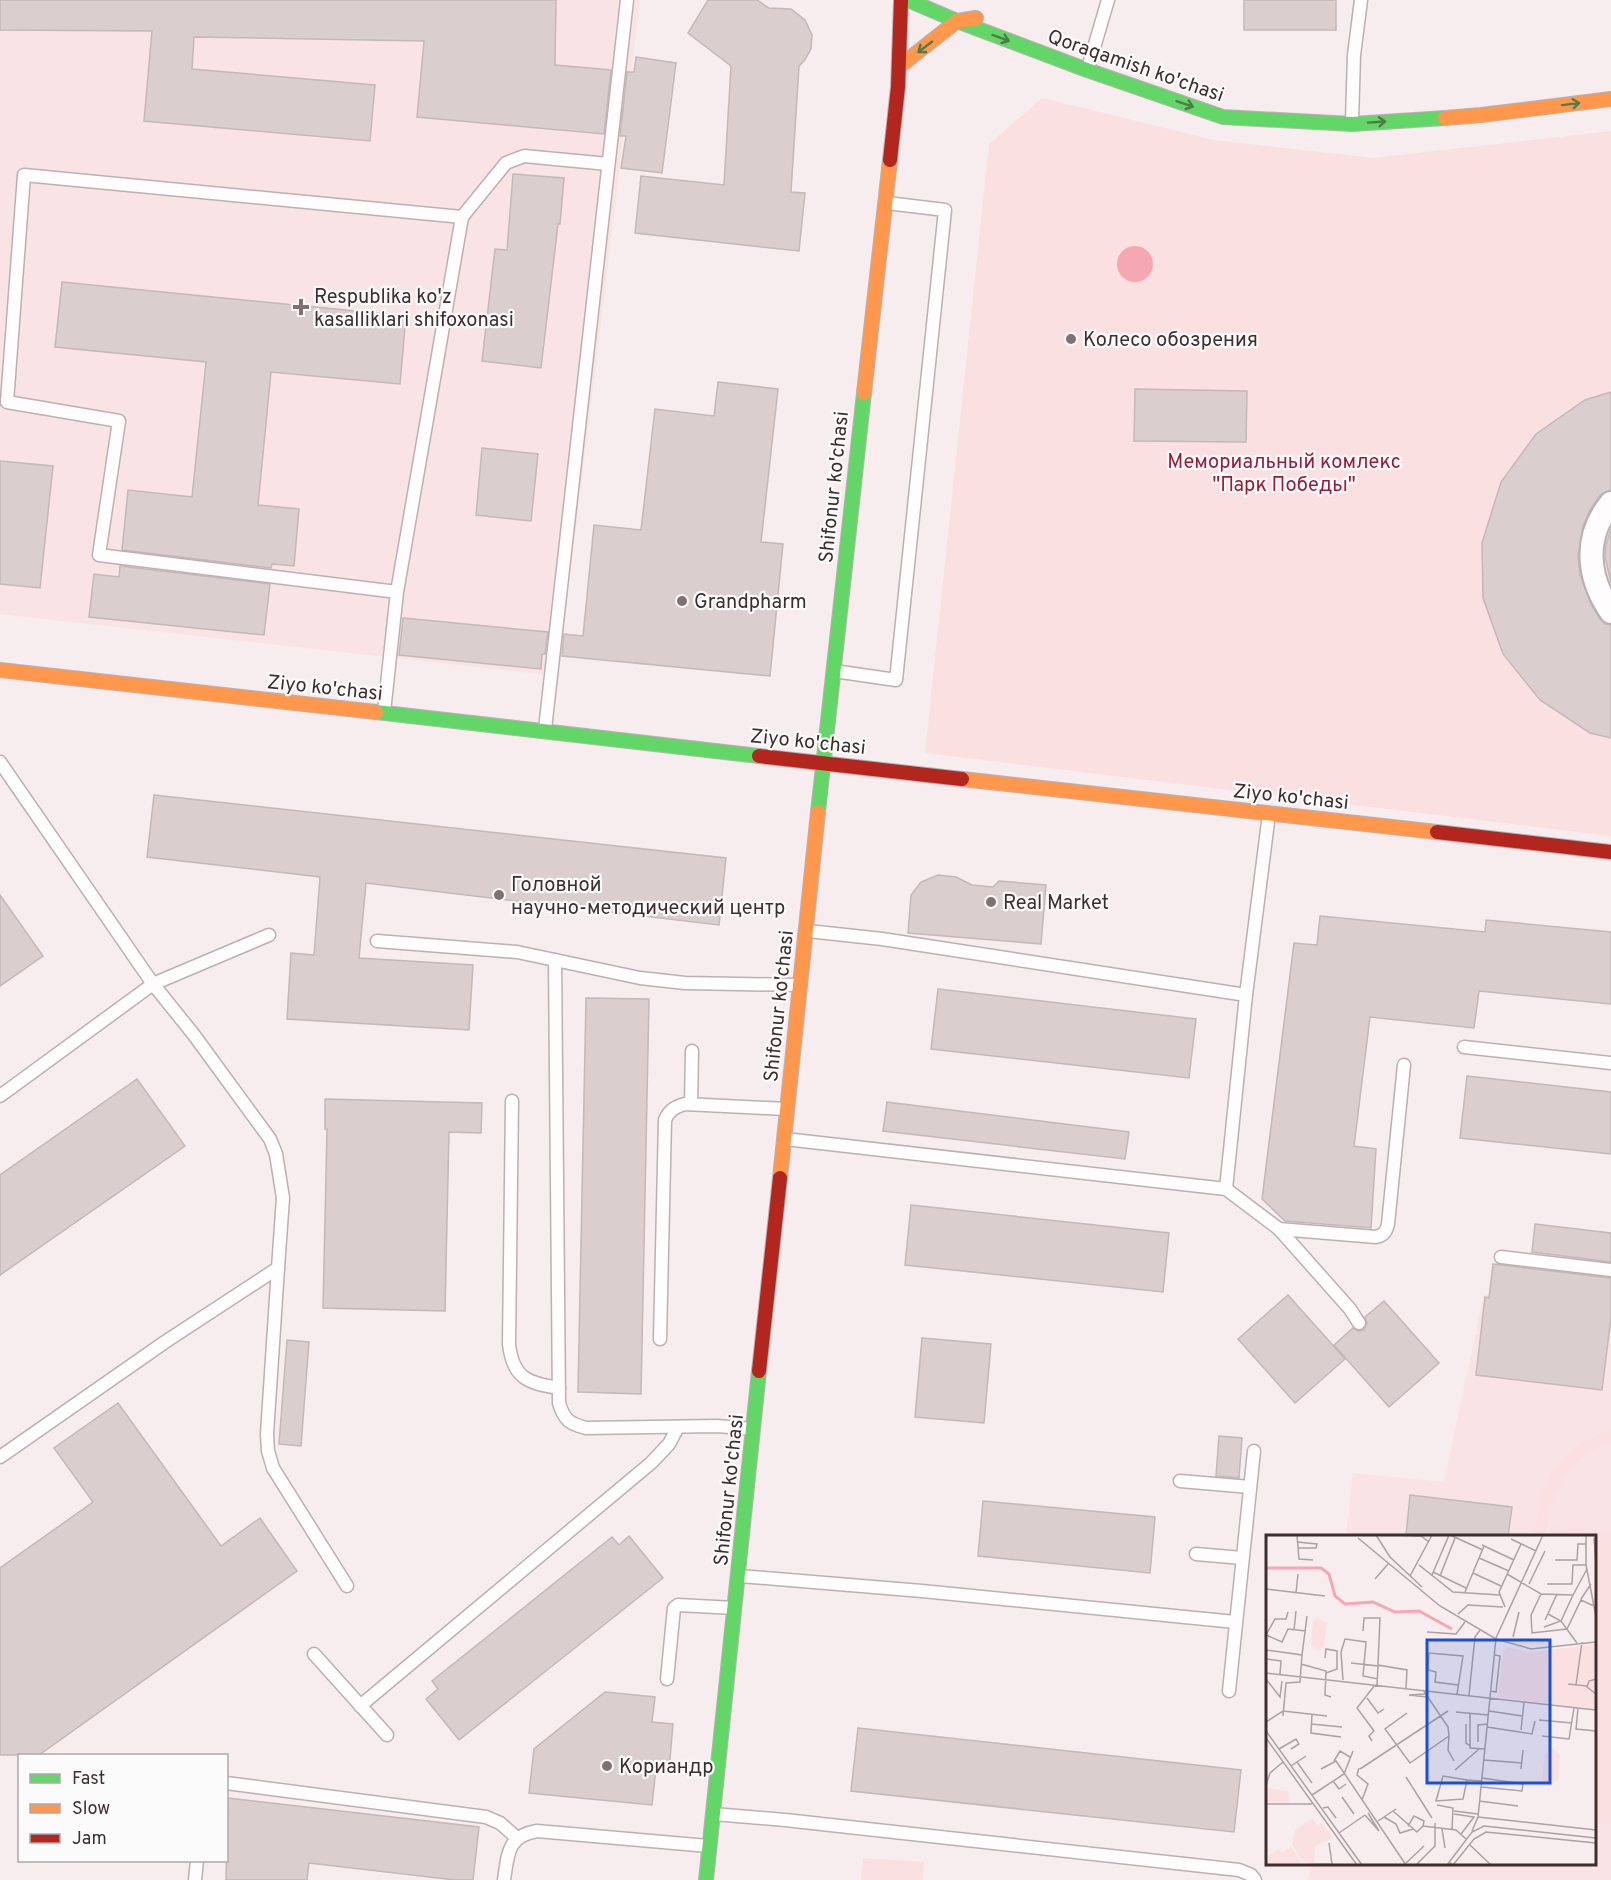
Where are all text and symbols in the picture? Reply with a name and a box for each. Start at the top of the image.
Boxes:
street label: Qoraqamish ko'chasi [1044,24,1227,109]
one-way arrow [991,33,1010,44]
one-way arrow [917,40,933,53]
one-way arrow [1561,98,1581,109]
one-way arrow [1175,99,1194,110]
one-way arrow [1367,117,1387,128]
place label: Respublika ko'z kasalliklari shifoxonasi [314,285,514,334]
marker: Respublika ko'z kasalliklari shifoxonasi [292,298,310,316]
place label: Колесо обозрения [1083,328,1258,354]
marker: Колесо обозрения [1064,332,1078,346]
street label: Shifonur ko'chasi [814,410,856,564]
park label: Мемориальный комлекс "Парк Победы" [1167,450,1401,499]
place label: Grandpharm [694,590,807,616]
marker: Grandpharm [675,594,689,608]
street label: Ziyo ko'chasi [266,670,384,708]
street label: Ziyo ko'chasi [749,724,867,762]
street label: Ziyo ko'chasi [1232,779,1350,817]
place label: Головной научно-методический центр [511,873,785,922]
marker: Головной научно-методический центр [492,888,506,902]
place label: Real Market [1003,891,1109,917]
marker: Real Market [984,895,998,909]
street label: Shifonur ko'chasi [759,929,801,1083]
street label: Shifonur ko'chasi [709,1413,751,1567]
inset map [1266,1535,1596,1865]
legend [18,1754,228,1862]
place label: Кориандр [619,1755,713,1781]
marker: Кориандр [600,1759,614,1773]
text: Fast [72,1768,105,1791]
text: Slow [72,1798,110,1821]
text: Jam [72,1828,107,1851]

